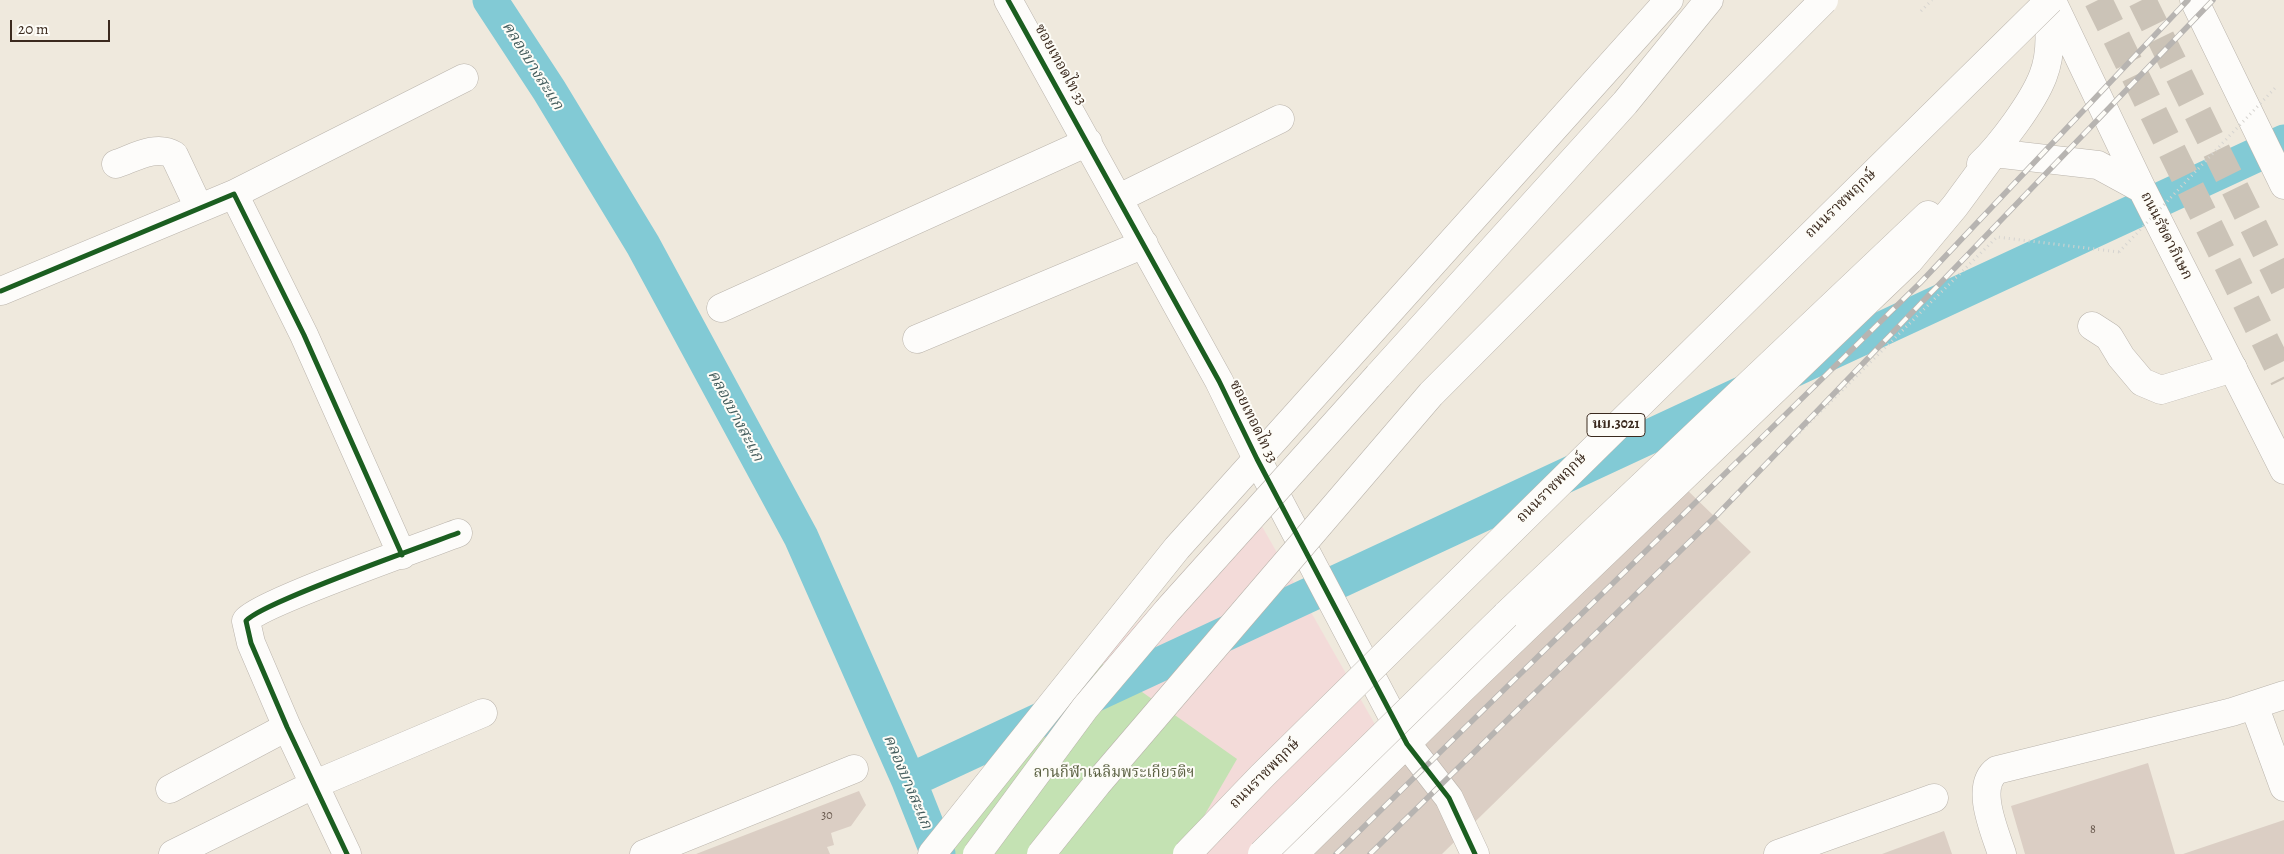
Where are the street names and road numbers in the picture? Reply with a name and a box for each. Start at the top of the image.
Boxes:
street label: ซอยเทอดไท 33 [1030,21,1090,109]
street label: ถนนราชพฤกษ์ [1802,166,1880,242]
street label: ถนนรัชดาภิเษก [2136,189,2196,283]
street label: ซอยเทอดไท 33 [1225,377,1281,467]
road number: นบ.3021 [1587,414,1645,436]
street label: ถนนราชพฤกษ์ [1513,449,1591,527]
street label: ถนนราชพฤกษ์ [1226,735,1304,813]

